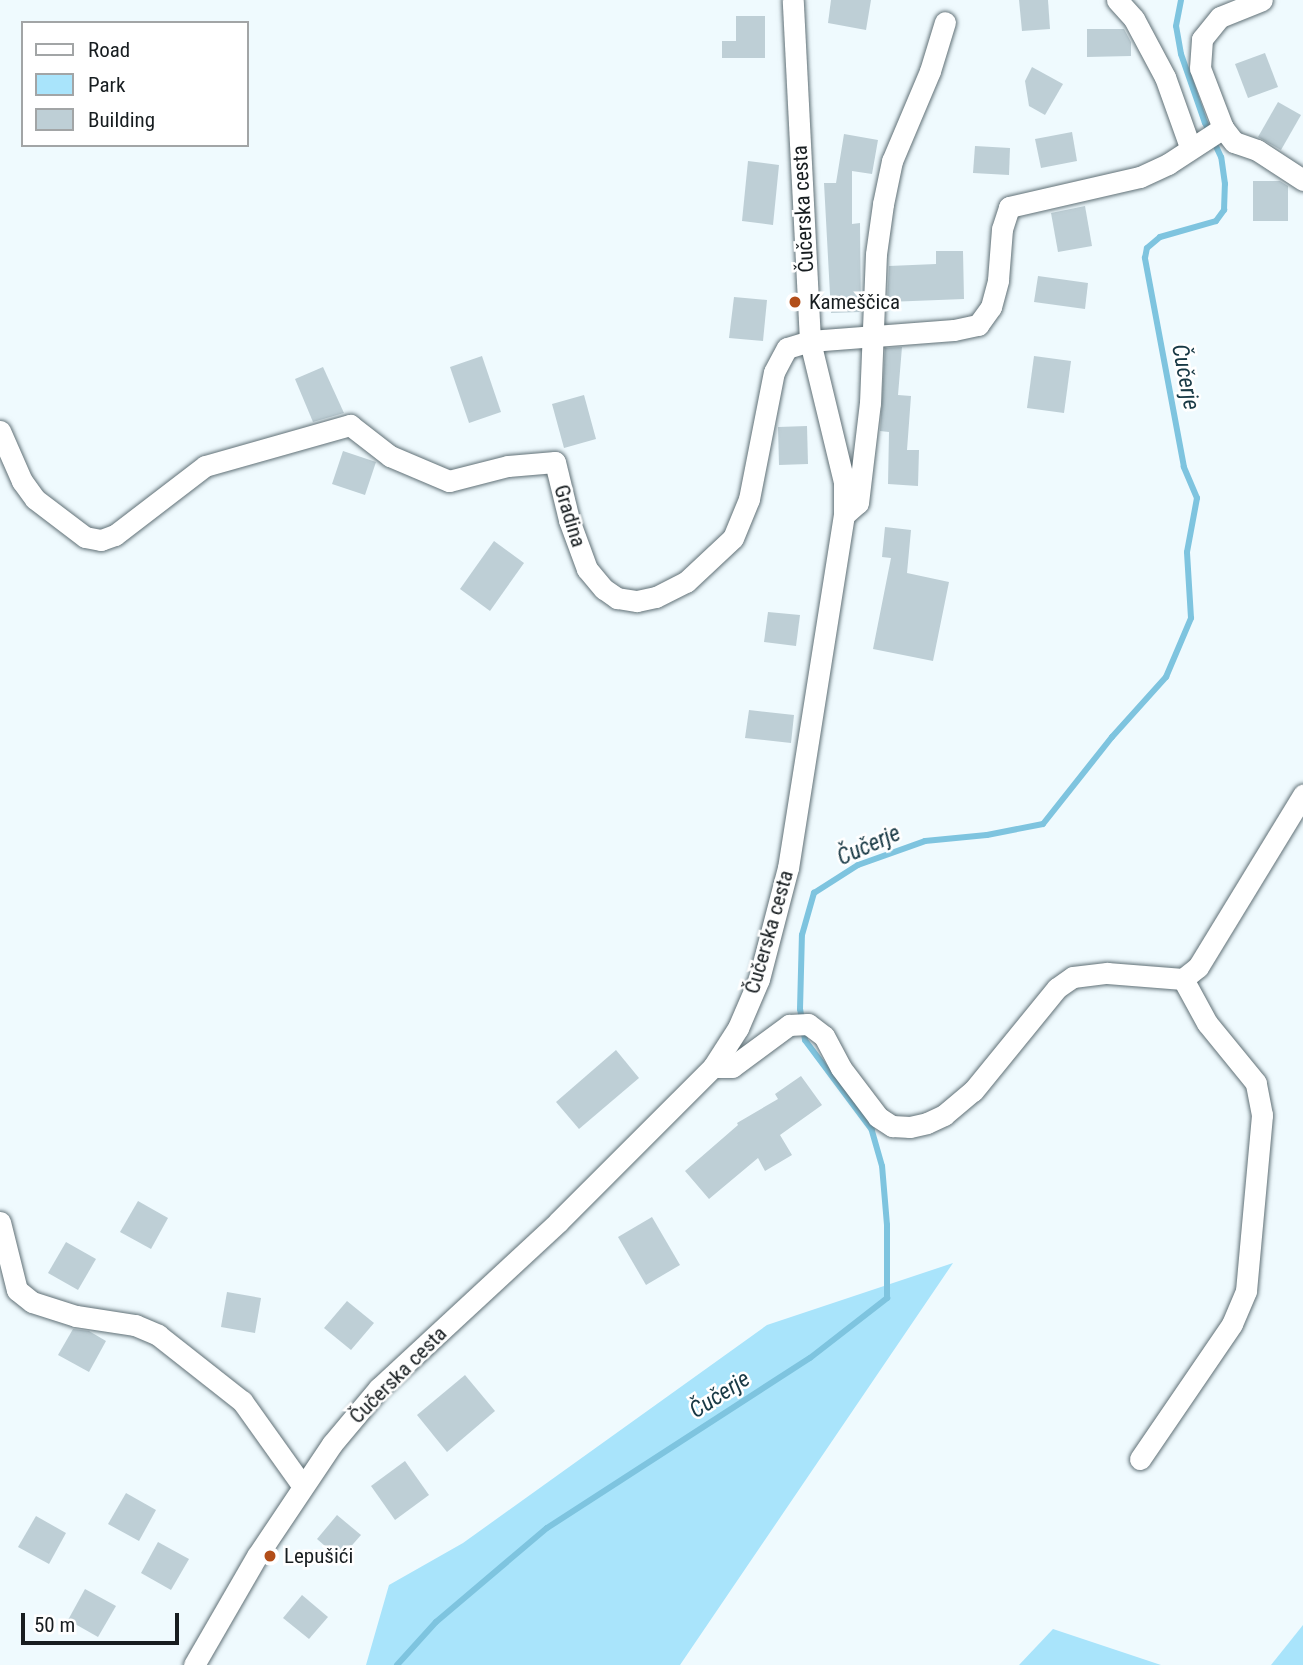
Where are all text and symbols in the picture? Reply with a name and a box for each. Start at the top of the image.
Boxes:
legend [21,21,248,147]
text: Road [88,38,130,62]
text: Park [88,73,125,97]
text: Building [88,108,155,132]
street label: Čučerska cesta [787,145,819,273]
place label: Kameščica [809,289,900,315]
marker: Kameščica [787,294,803,310]
water label: Čučerje [1165,342,1205,412]
street label: Gradina [549,482,591,550]
water label: Čučerje [833,820,905,872]
street label: Čučerska cesta [739,867,799,997]
street label: Čučerska cesta [344,1321,452,1429]
water label: Čučerje [685,1365,755,1425]
place label: Lepušići [284,1543,353,1569]
marker: Lepušići [262,1548,278,1564]
scale bar [24,1598,182,1642]
text: 50 m [34,1613,75,1637]

